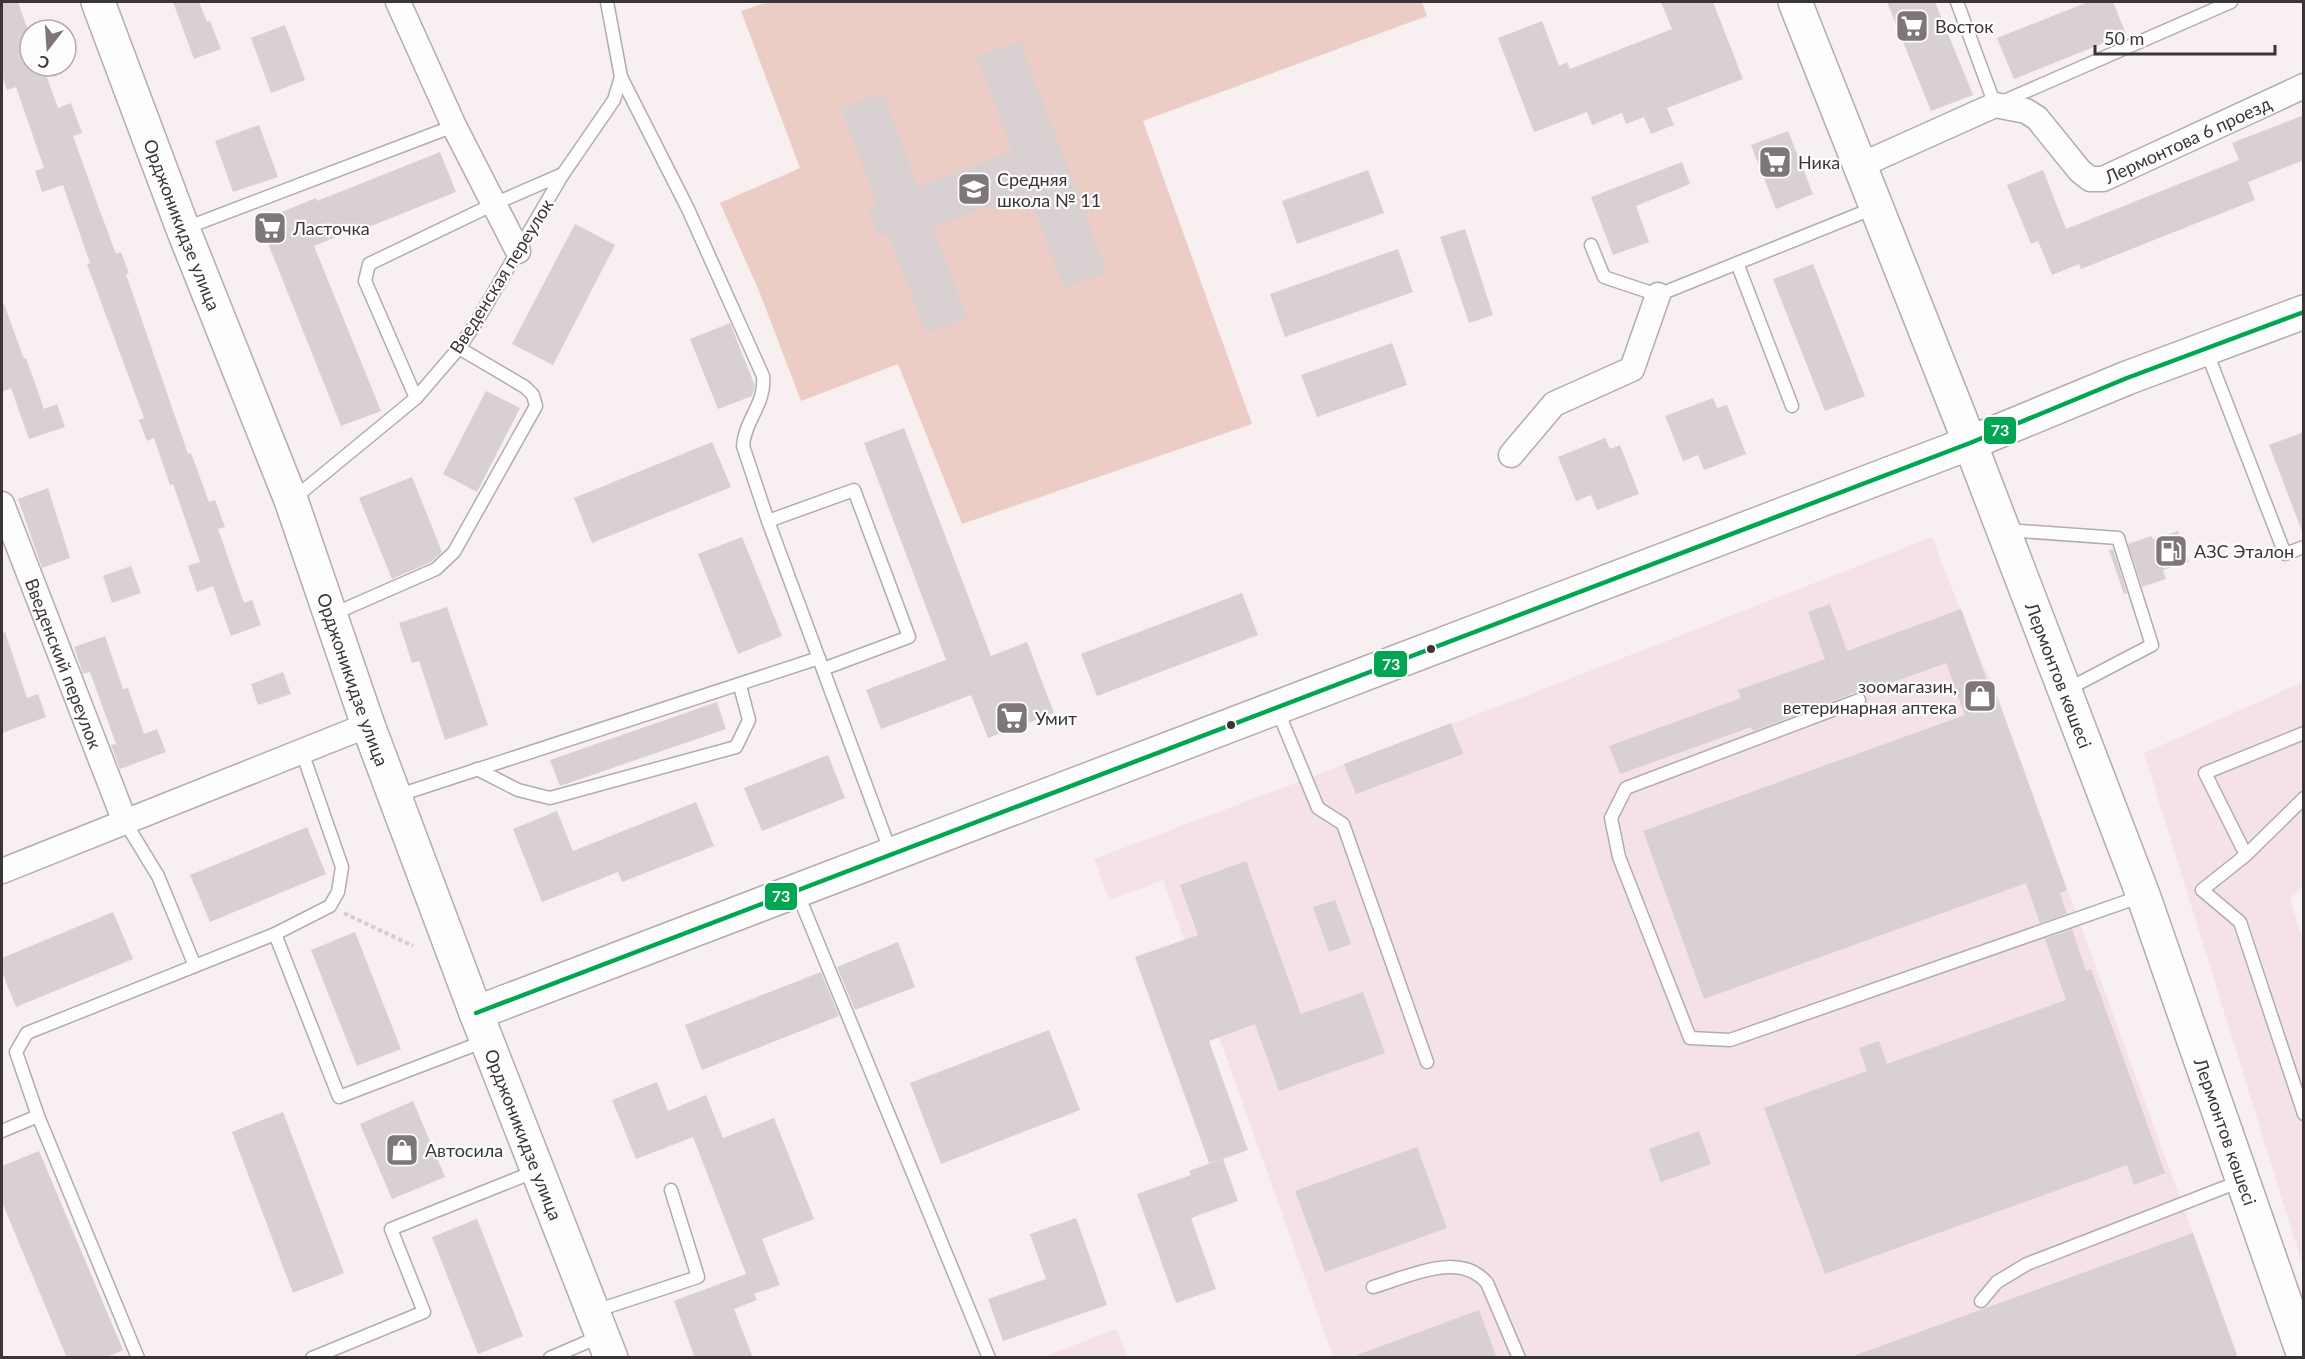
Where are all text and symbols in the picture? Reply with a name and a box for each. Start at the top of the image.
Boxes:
supermarket icon: Восток [1894,8,1930,44]
place label: Восток [1935,15,1994,37]
north arrow [18,18,78,78]
scale bar [2095,18,2275,56]
text: 50 m [2104,27,2144,49]
text: С [35,52,51,73]
street label: Лермонтова 6 проезд [2100,92,2274,188]
street label: Орджоникидзе улица [139,136,225,313]
supermarket icon: Ника [1757,144,1793,180]
place label: Ника [1798,151,1840,173]
place label: Средняя школа № 11 [997,168,1101,211]
school or university icon: Средняя школа № 11 [956,171,992,207]
street label: Введенская переулок [444,194,558,357]
supermarket icon: Ласточка [252,210,288,246]
place label: Ласточка [292,217,370,239]
line badge: 73 [1983,416,2017,445]
text: 73 [1991,420,2009,439]
fuel station icon: АЗС Эталон [2153,533,2189,569]
place label: АЗС Эталон [2194,540,2294,562]
street label: Введенский переулок [21,575,107,753]
street label: Орджоникидзе улица [313,590,393,769]
street label: Лермонтов көшесі [2021,598,2097,751]
unlabelled marker [1425,643,1437,655]
line badge: 73 [1373,650,1408,678]
text: 73 [1382,654,1400,673]
place label: зоомагазин, ветеринарная аптека [1783,675,1957,718]
shop icon: зоомагазин, ветеринарная аптека [1962,678,1998,714]
supermarket icon: Умит [994,700,1030,736]
place label: Умит [1035,707,1077,729]
unlabelled marker [1225,719,1237,731]
line badge: 73 [764,882,798,911]
text: 73 [772,886,790,905]
street label: Орджоникидзе улица [480,1046,567,1223]
street label: Лермонтов көшесі [2189,1054,2261,1208]
shop icon: Автосила [384,1132,420,1168]
place label: Автосила [425,1139,503,1161]

